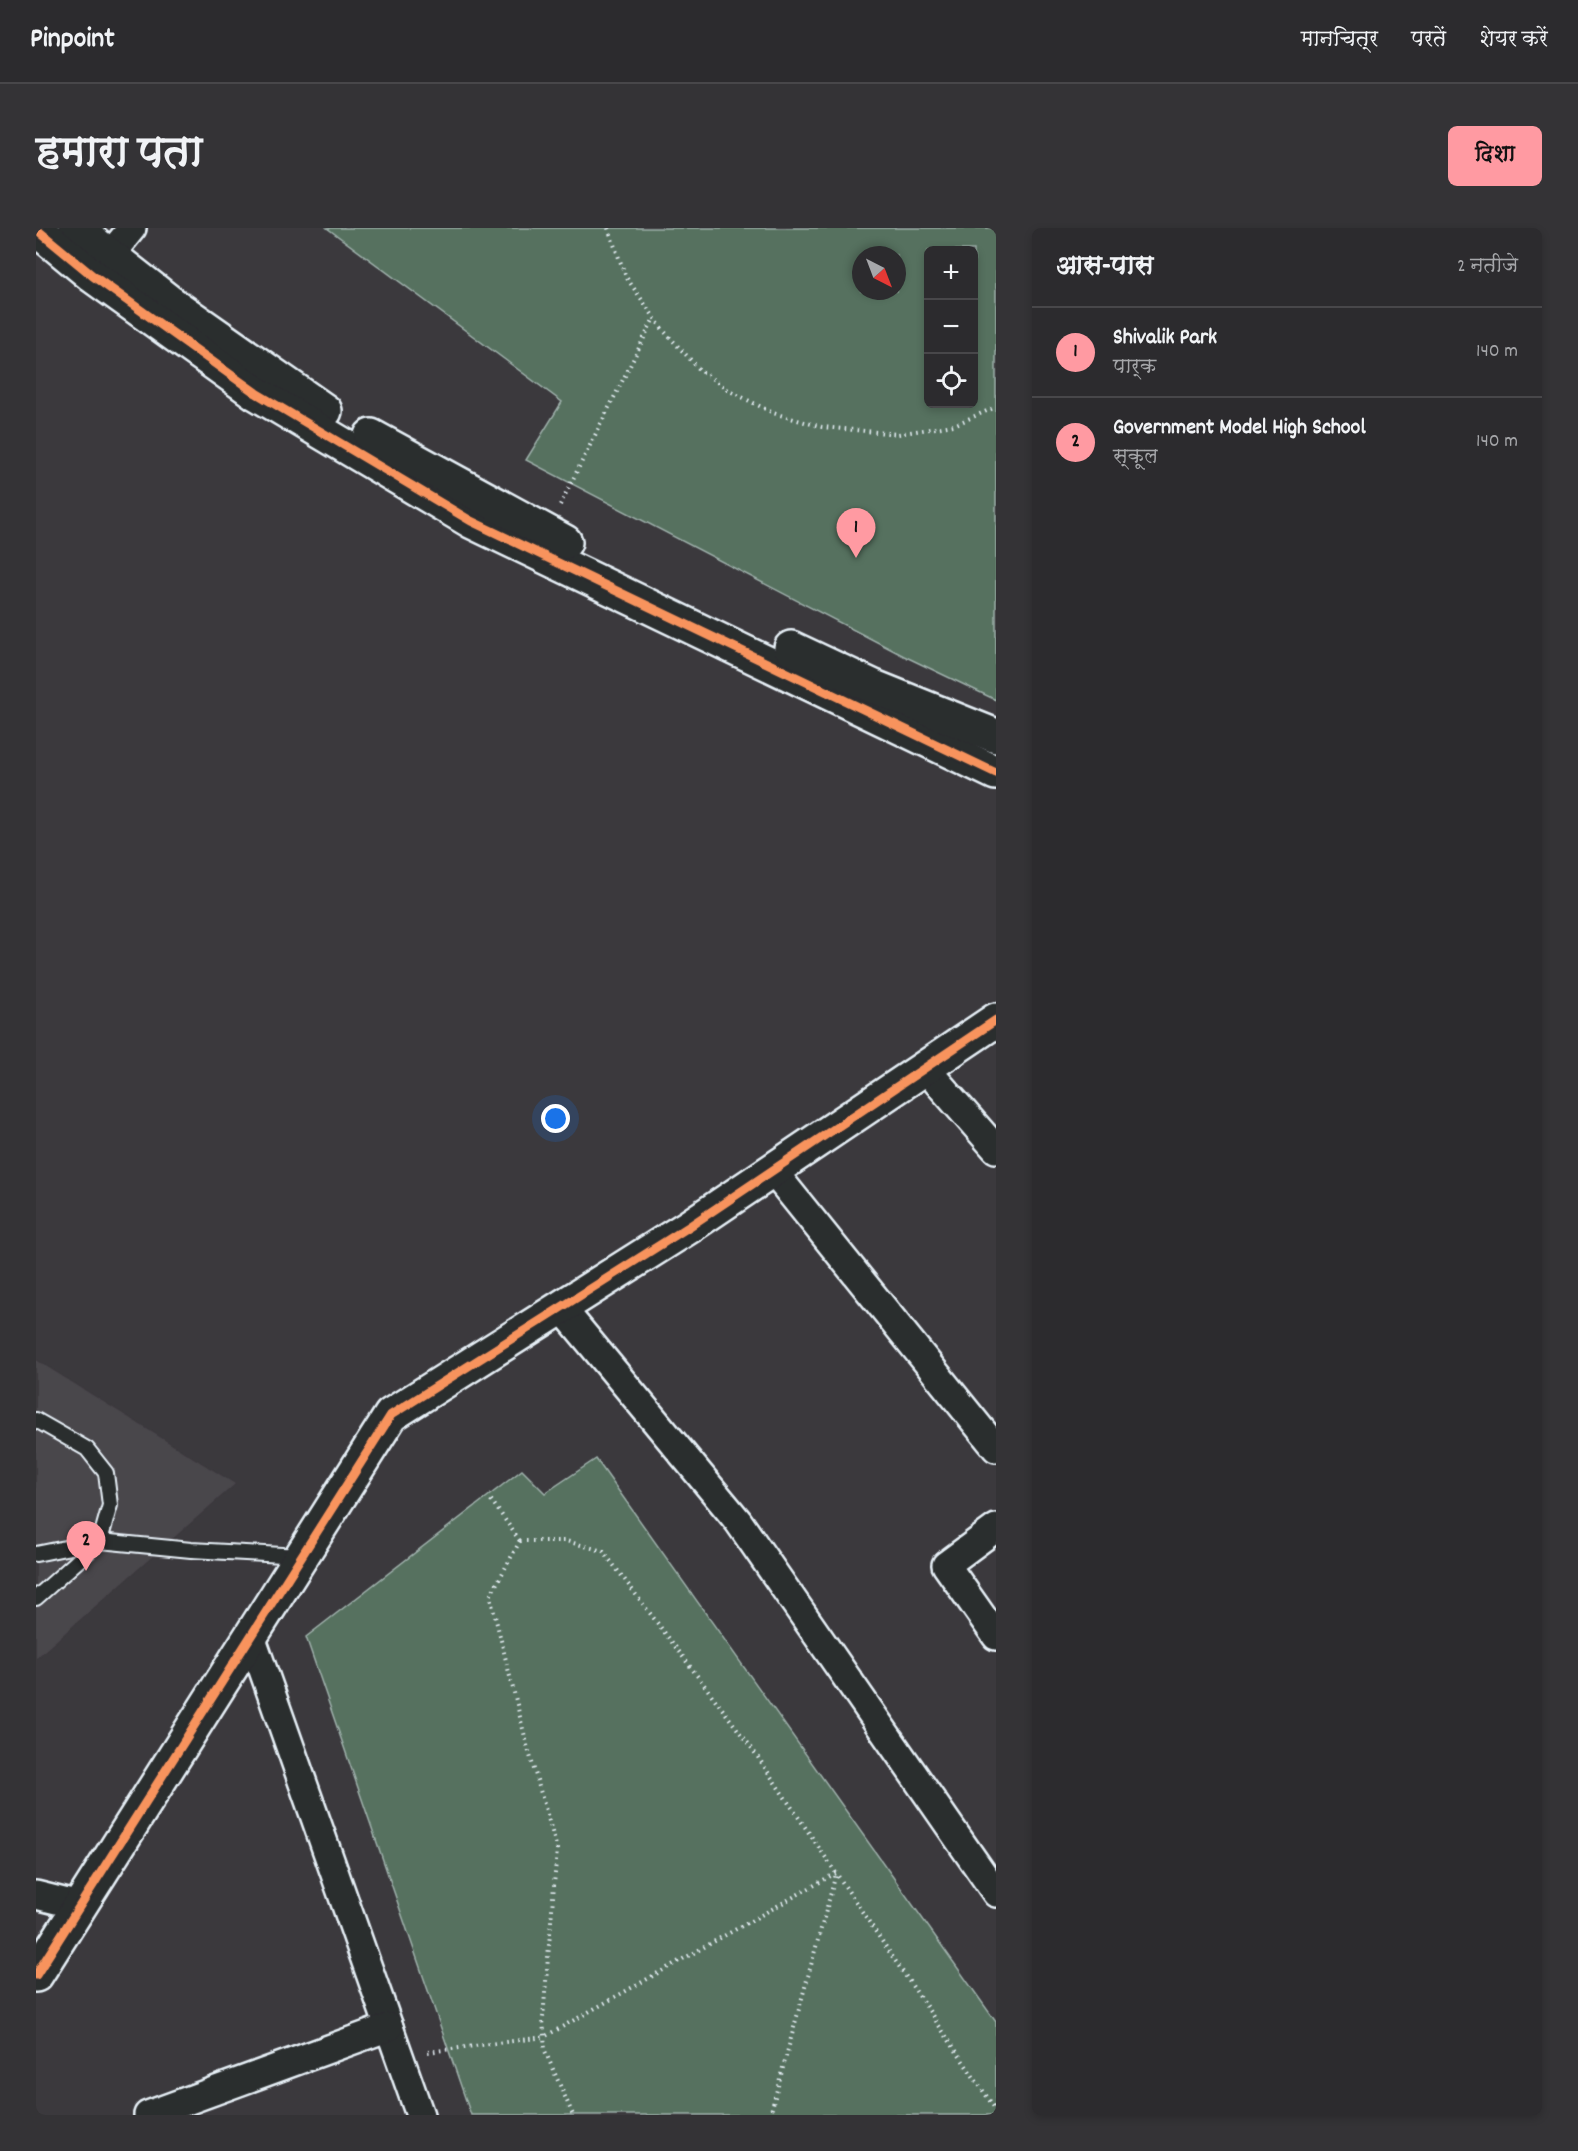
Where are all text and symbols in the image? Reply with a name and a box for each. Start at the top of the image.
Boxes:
text: Pinpoint [30,21,115,61]
text: मानचित्र [1301,26,1378,56]
text: परतें [1411,26,1446,56]
text: शेयर करें [1479,26,1548,56]
text: हमारा पता [36,126,203,186]
button: दिशा [1448,126,1542,186]
north arrow [852,246,906,300]
map controls [924,246,978,408]
button: + [924,246,978,300]
text: आस-पास [1056,249,1153,286]
text: 2 नतीजे [1457,253,1518,281]
button: − [924,300,978,354]
text: Shivalik Park [1113,323,1217,354]
text: 1 [1073,338,1078,366]
text: 140 m [1476,338,1518,366]
button: locate [924,354,978,408]
text: पार्क [1113,354,1156,382]
text: Government Model High School [1113,413,1366,444]
text: 2 [1071,428,1080,456]
text: 140 m [1476,428,1518,456]
text: स्कूल [1113,444,1158,472]
pin: 1 [836,508,876,558]
your location [541,1104,570,1133]
pin: 2 [67,1522,106,1571]

